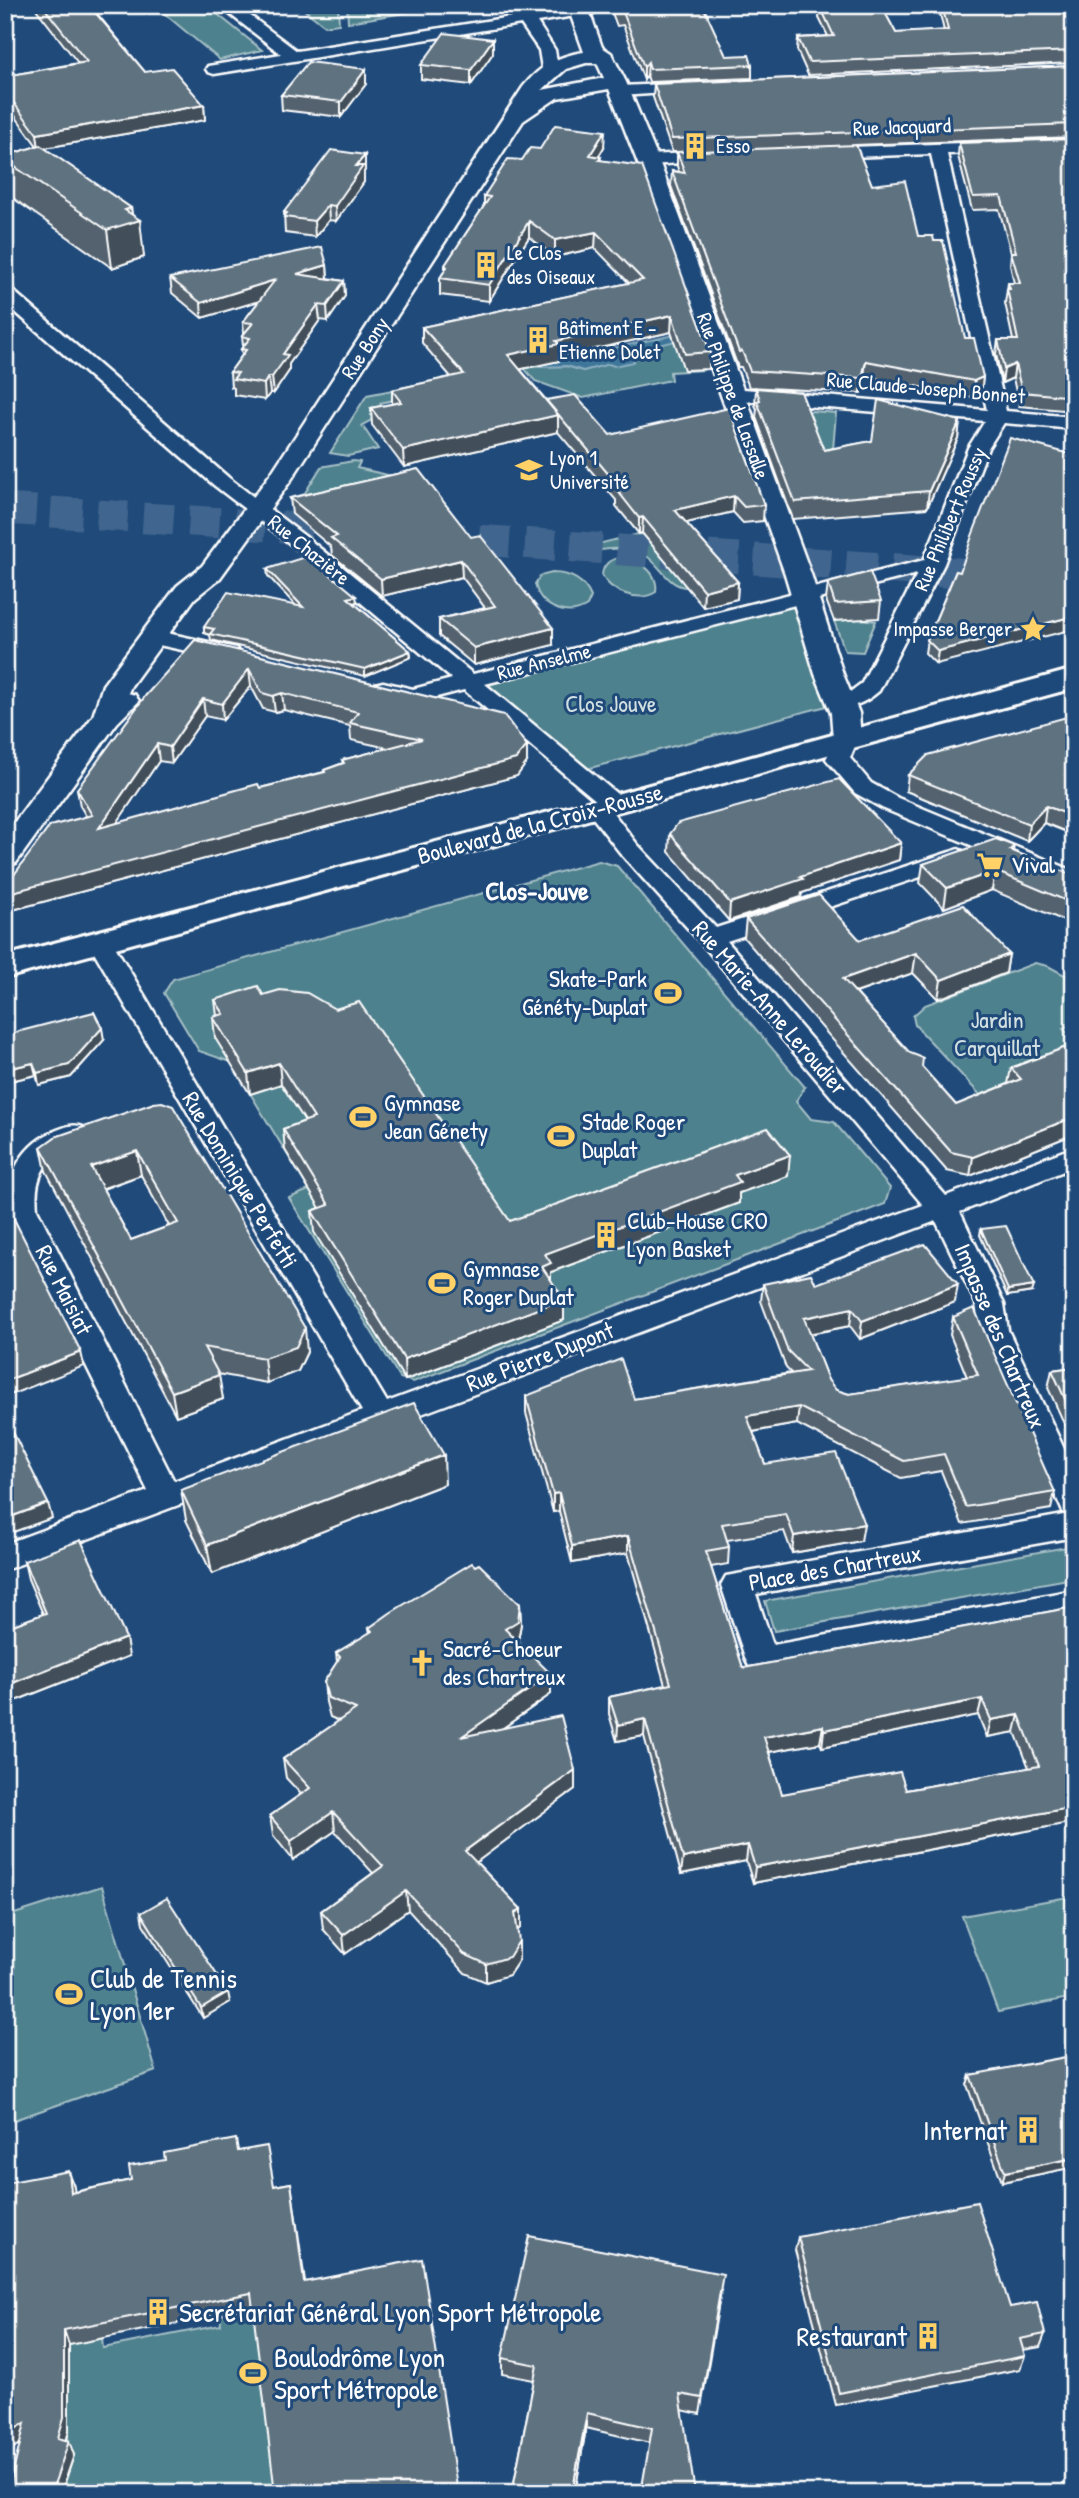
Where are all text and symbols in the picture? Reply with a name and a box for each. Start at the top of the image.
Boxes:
street label: Rue Jacquard [853,110,951,143]
building icon: Esso [680,131,710,161]
place label: Esso [716,131,750,160]
place label: Le Clos des Oiseaux [507,238,595,291]
building icon: Le Clos des Oiseaux [471,250,501,280]
street label: Rue Philippe de Lassalle [690,308,777,483]
street label: Rue Bony [334,311,395,384]
place label: Bâtiment E - Etienne Dolet [559,313,661,366]
building icon: Bâtiment E - Etienne Dolet [523,325,553,355]
street label: Rue Claude-Joseph Bonnet [826,364,1027,411]
street label: Rue Philibert Roussy [906,442,993,595]
place label: Lyon 1 Université [550,443,629,496]
school or university icon: Lyon 1 Université [514,455,544,485]
street label: Rue Chazière [262,507,357,592]
place label: Impasse Berger [893,614,1012,643]
place icon: Impasse Berger [1018,614,1048,644]
street label: Rue Anselme [494,636,594,687]
park label: Clos Jouve [565,687,657,719]
street label: Boulevard de la Croix-Rousse [414,775,666,871]
place label: Vival [1011,848,1056,880]
supermarket icon: Vival [975,850,1005,880]
district label: Clos-Jouve [485,873,589,908]
street label: Rue Marie-Anne Leroudier [686,913,856,1102]
place label: Skate-Park Généty-Duplat [522,962,648,1022]
sports icon: Skate-Park Généty-Duplat [653,978,683,1008]
park label: Jardin Carquillat [954,1003,1041,1063]
street label: Rue Dominique Perfetti [175,1085,306,1274]
place label: Gymnase Jean Génety [384,1086,488,1146]
sports icon: Gymnase Jean Génety [348,1102,378,1132]
place label: Stade Roger Duplat [582,1105,685,1165]
sports icon: Stade Roger Duplat [546,1121,576,1151]
place label: Club-House CRO Lyon Basket [627,1204,768,1264]
building icon: Club-House CRO Lyon Basket [591,1220,621,1250]
street label: Impasse des Chartreux [947,1238,1054,1433]
street label: Rue Maisiat [29,1239,101,1341]
place label: Gymnase Roger Duplat [463,1252,575,1312]
sports icon: Gymnase Roger Duplat [427,1268,457,1298]
street label: Rue Pierre Dupont [461,1313,619,1399]
street label: Place des Chartreux [746,1536,924,1598]
place label: Sacré-Choeur des Chartreux [443,1632,566,1692]
church icon: Sacré-Choeur des Chartreux [407,1648,437,1678]
place label: Club de Tennis Lyon 1er [90,1959,237,2029]
sports icon: Club de Tennis Lyon 1er [54,1979,84,2009]
place label: Internat [923,2111,1007,2149]
building icon: Internat [1013,2115,1043,2145]
place label: Secrétariat Général Lyon Sport Métropole [179,2293,602,2331]
building icon: Secrétariat Général Lyon Sport Métropole [143,2297,173,2327]
place label: Restaurant [797,2317,907,2355]
building icon: Restaurant [913,2321,943,2351]
place label: Boulodrôme Lyon Sport Métropole [274,2338,445,2408]
sports icon: Boulodrôme Lyon Sport Métropole [238,2358,268,2388]

